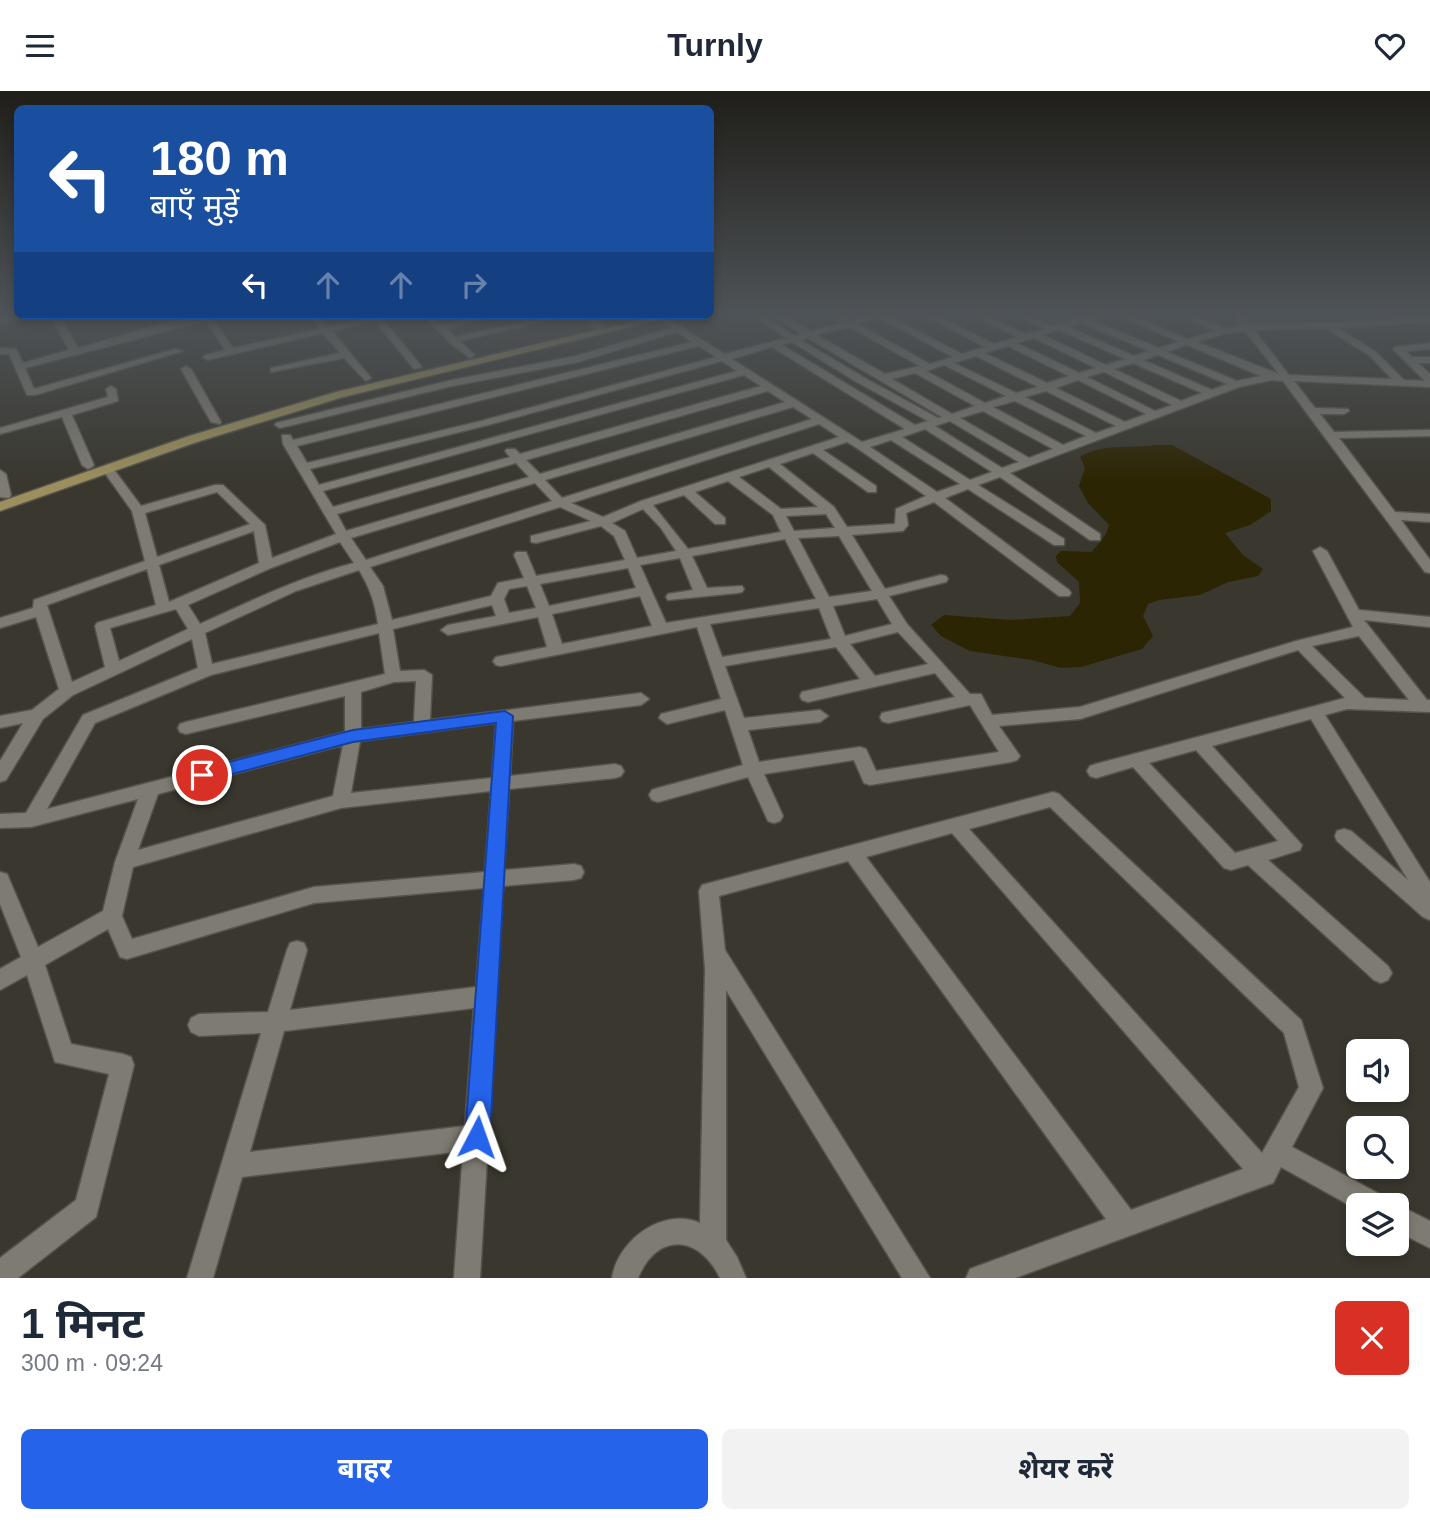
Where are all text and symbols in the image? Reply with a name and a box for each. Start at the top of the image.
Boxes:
icon: menu [21,27,59,65]
text: Turnly [667,27,763,63]
icon: heart [1371,27,1409,65]
text: 180 m [150,131,289,185]
icon: left [35,133,126,224]
text: बाएँ मुड़ें [150,188,239,224]
icon: left [236,266,274,304]
icon: ahead [309,266,347,304]
icon: ahead [382,266,420,304]
icon: right [455,266,493,304]
pin [172,745,232,805]
icon: arrive [183,756,221,794]
map controls [1346,1039,1409,1256]
button: sound [1346,1039,1409,1102]
position arrow [440,1100,514,1174]
button: search [1346,1116,1409,1179]
button: layers [1346,1193,1409,1256]
text: 1 मिनट [21,1300,144,1347]
button: close [1335,1301,1409,1375]
text: 300 m · 09:24 [21,1350,163,1376]
button: बाहर [21,1429,708,1509]
button: शेयर करें [722,1429,1409,1509]

